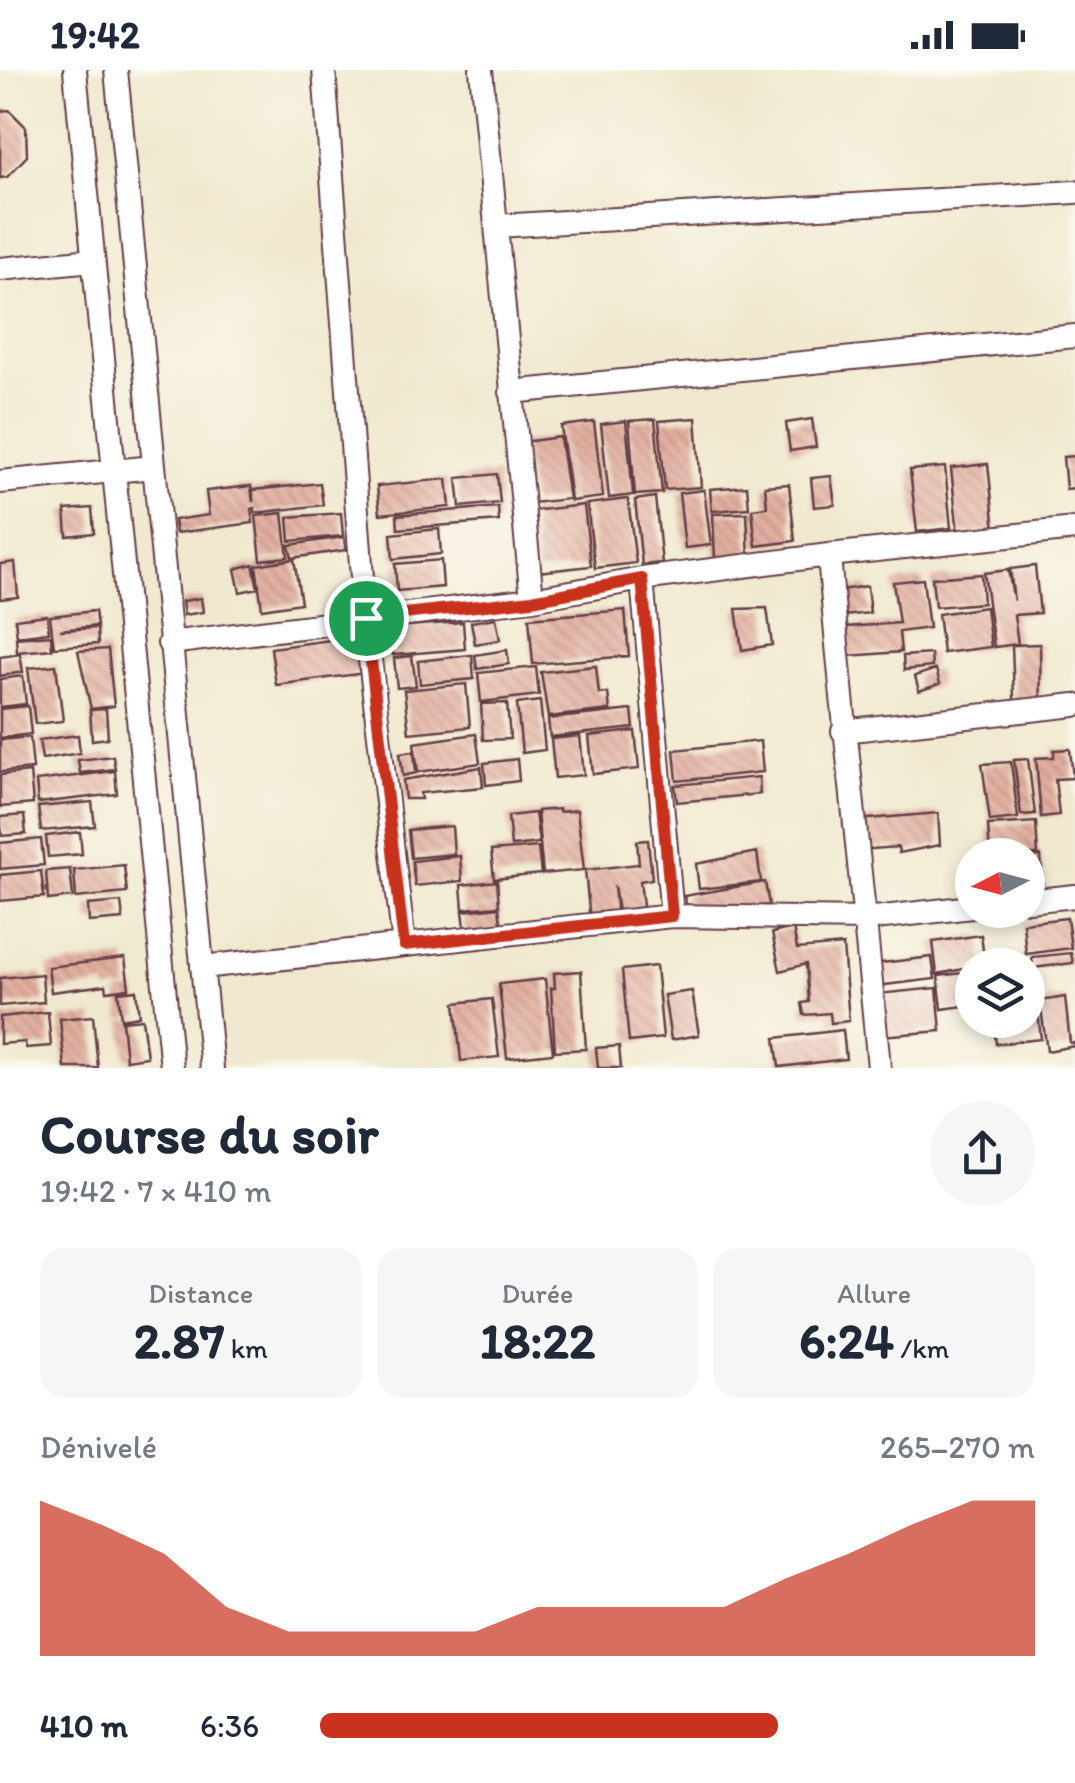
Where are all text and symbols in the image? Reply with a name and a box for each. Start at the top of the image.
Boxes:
text: 19:42 [50,12,140,58]
pin [324,576,409,661]
icon: arrive [339,591,394,646]
north arrow [955,838,1045,928]
map controls [955,838,1045,1038]
button: layers [955,948,1045,1038]
text: Course du soir [40,1101,379,1167]
button: share [930,1101,1035,1206]
text: 19:42 · 7 × 410 m [40,1172,271,1210]
text: Distance [148,1276,253,1310]
text: Durée [502,1276,573,1310]
text: Allure [837,1276,911,1310]
text: 2.87 [134,1310,225,1371]
text: 18:22 [480,1310,595,1371]
text: 6:24 [799,1310,894,1371]
text: km [225,1331,268,1365]
text: /km [894,1331,949,1365]
text: Dénivelé [40,1428,157,1466]
text: 265–270 m [880,1428,1035,1466]
text: 410 m [40,1707,128,1745]
text: 6:36 [200,1707,259,1745]

